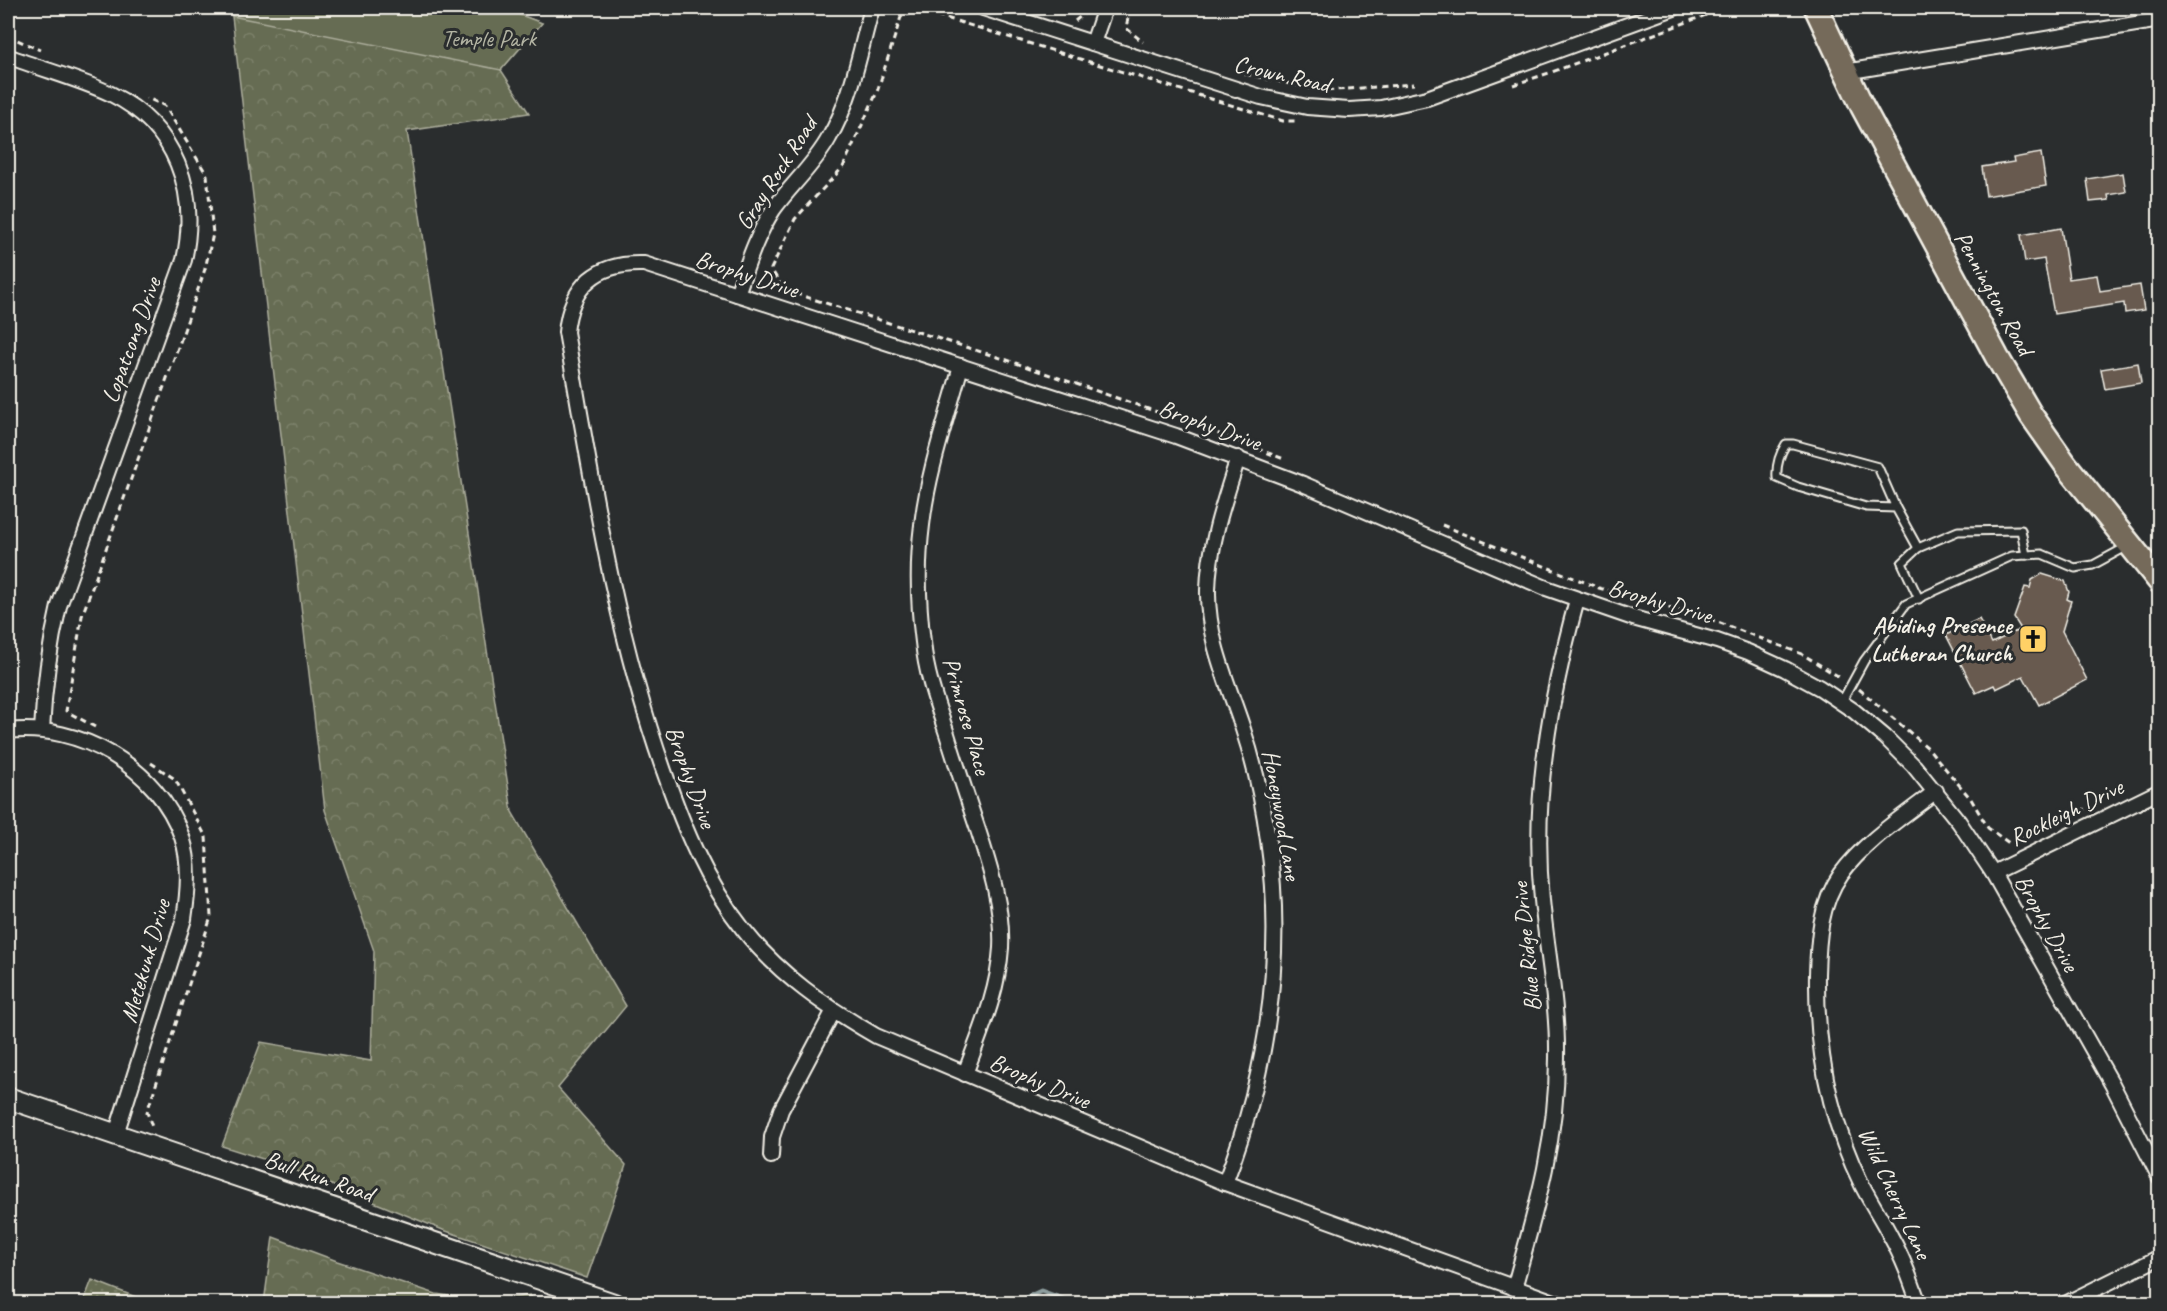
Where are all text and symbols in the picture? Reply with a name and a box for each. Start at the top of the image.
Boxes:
park label: Temple Park [442,23,538,53]
street label: Crown Road [1231,48,1336,100]
street label: Gray Rock Road [728,108,826,235]
street label: Pennington Road [1948,226,2042,363]
street label: Brophy Drive [692,243,804,305]
street label: Lopatcong Drive [95,271,168,407]
street label: Brophy Drive [1155,393,1267,458]
street label: Brophy Drive [1605,572,1717,631]
place label: Abiding Presence Lutheran Church [1871,610,2014,668]
church icon: Abiding Presence Lutheran Church [2017,623,2049,655]
street label: Primrose Place [936,654,999,780]
street label: Brophy Drive [659,722,724,834]
street label: Honeywood Lane [1256,747,1309,885]
street label: Rockleigh Drive [2004,771,2130,852]
street label: Brophy Drive [2008,869,2087,979]
street label: Blue Ridge Drive [1504,879,1548,1013]
street label: Metekunk Drive [113,894,177,1026]
street label: Brophy Drive [985,1046,1097,1116]
street label: Wild Cherry Lane [1851,1122,1940,1266]
street label: Bull Run Road [261,1143,381,1210]

